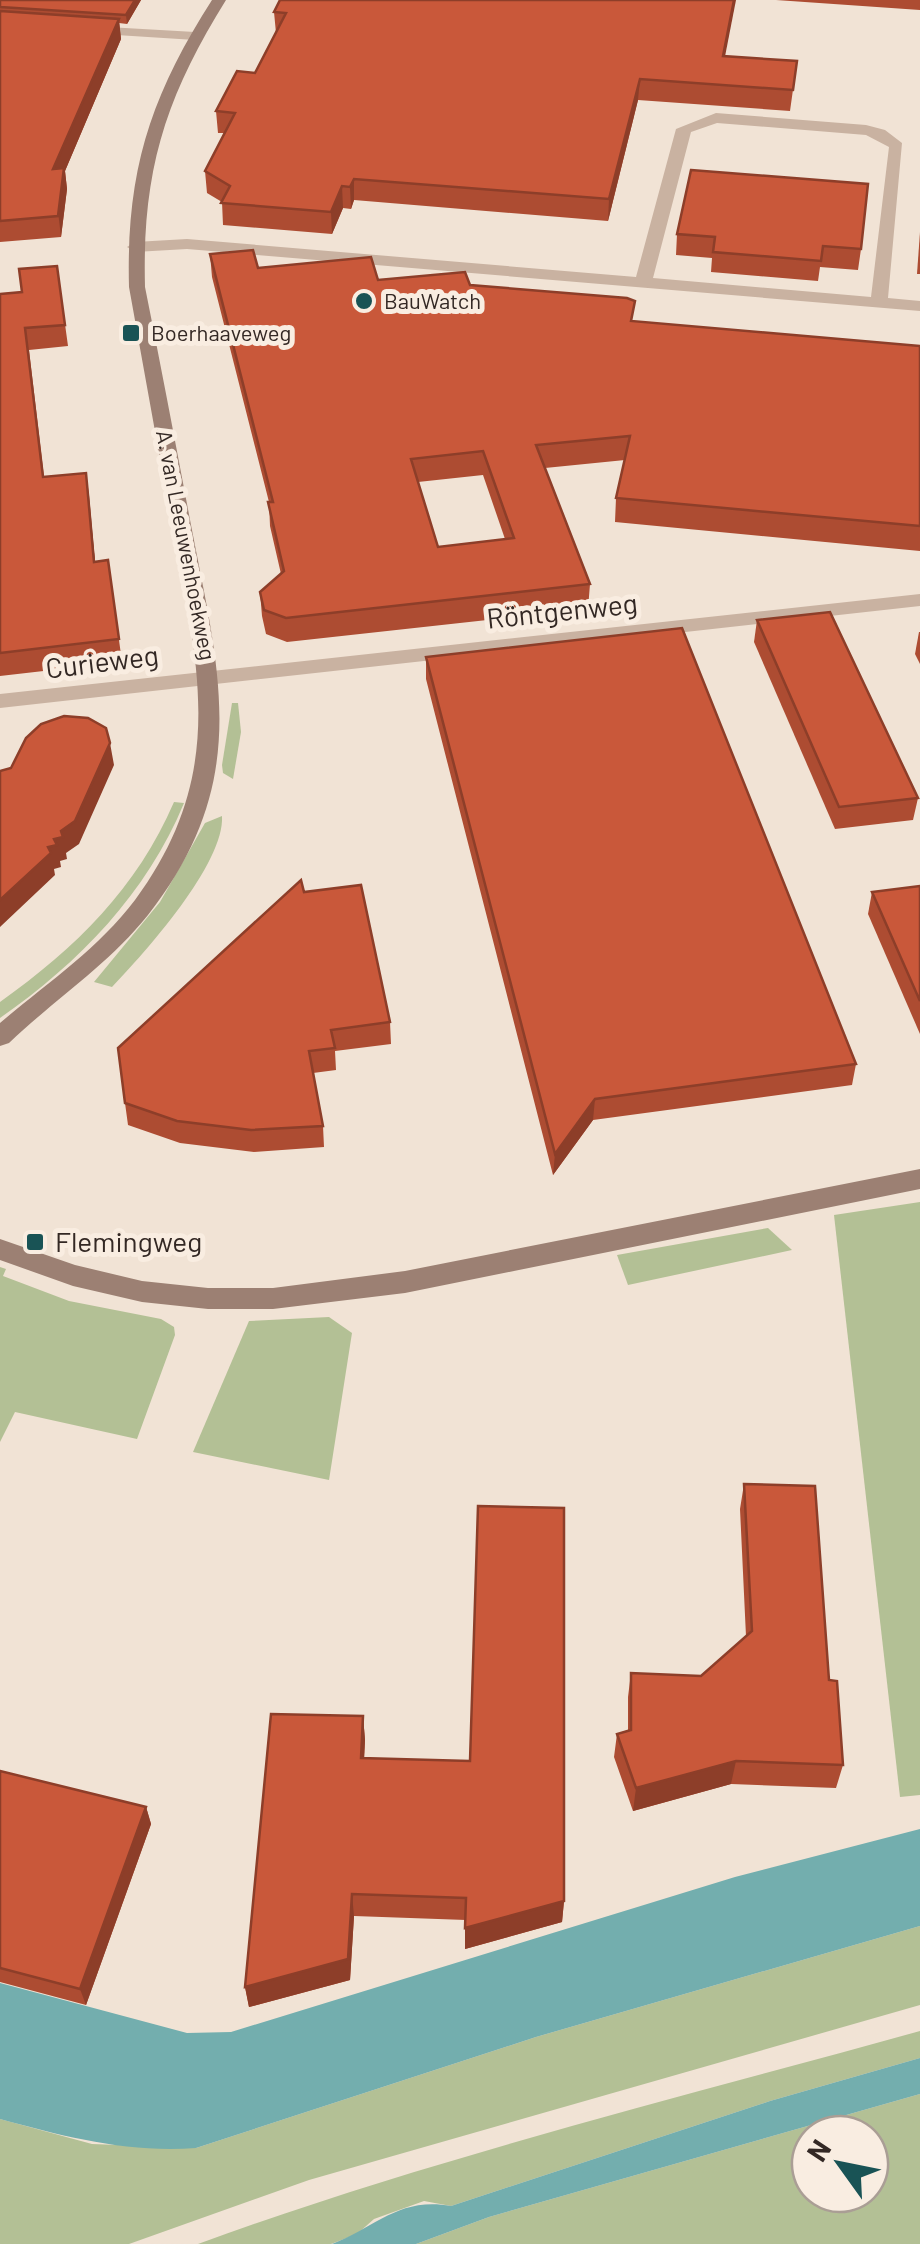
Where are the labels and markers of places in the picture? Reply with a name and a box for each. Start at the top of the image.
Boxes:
place label: BauWatch [384,287,481,313]
marker: BauWatch [353,290,375,312]
place label: Boerhaaveweg [151,319,291,345]
marker: Boerhaaveweg [120,322,142,344]
place label: Flemingweg [55,1224,202,1258]
marker: Flemingweg [24,1231,46,1253]

